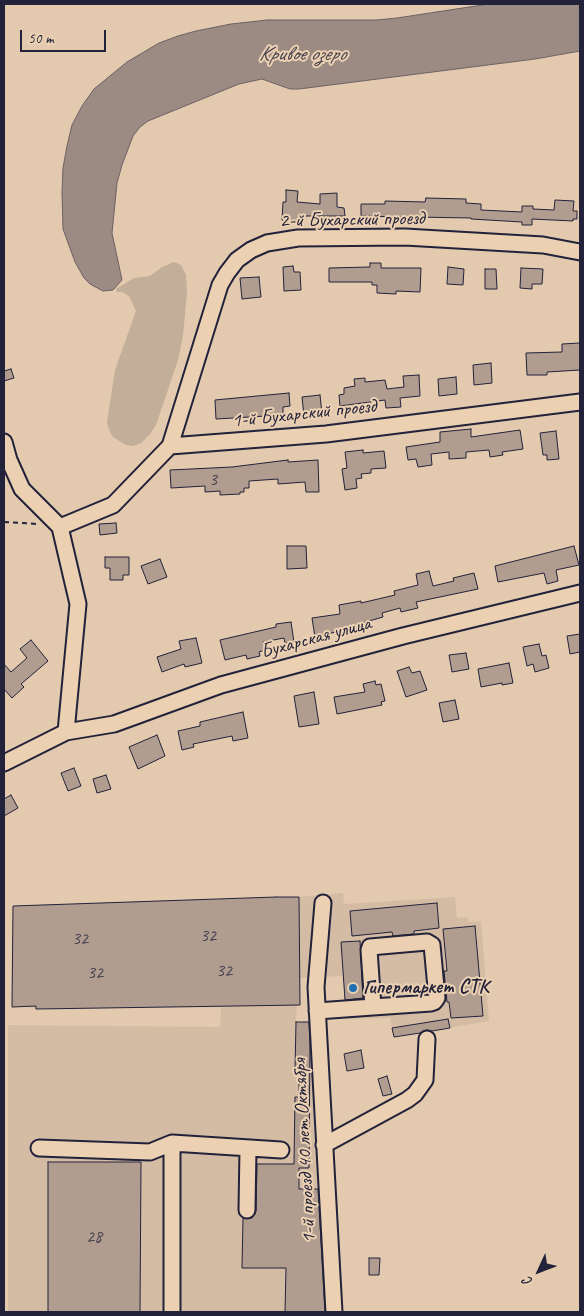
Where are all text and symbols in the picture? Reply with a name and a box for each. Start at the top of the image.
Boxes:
scale bar [22,20,109,52]
text: 50 m [28,29,54,48]
water label: Кривое озеро [259,41,345,67]
street label: 2-й Бухарский проезд [279,207,425,233]
street label: 1-й Бухарский проезд [231,394,377,434]
house number: 3 [209,469,217,491]
street label: Бухарская улица [258,612,374,664]
house number: 32 [200,925,216,947]
house number: 32 [72,928,88,950]
house number: 32 [216,960,232,982]
house number: 32 [87,962,103,984]
place label: Гипермаркет СТК [363,976,489,1000]
marker: Гипермаркет СТК [347,982,359,994]
street label: 1-й проезд 40 лет Октября [288,1058,322,1244]
house number: 28 [86,1226,102,1248]
north arrow [514,1246,564,1296]
text: С [519,1273,536,1290]

